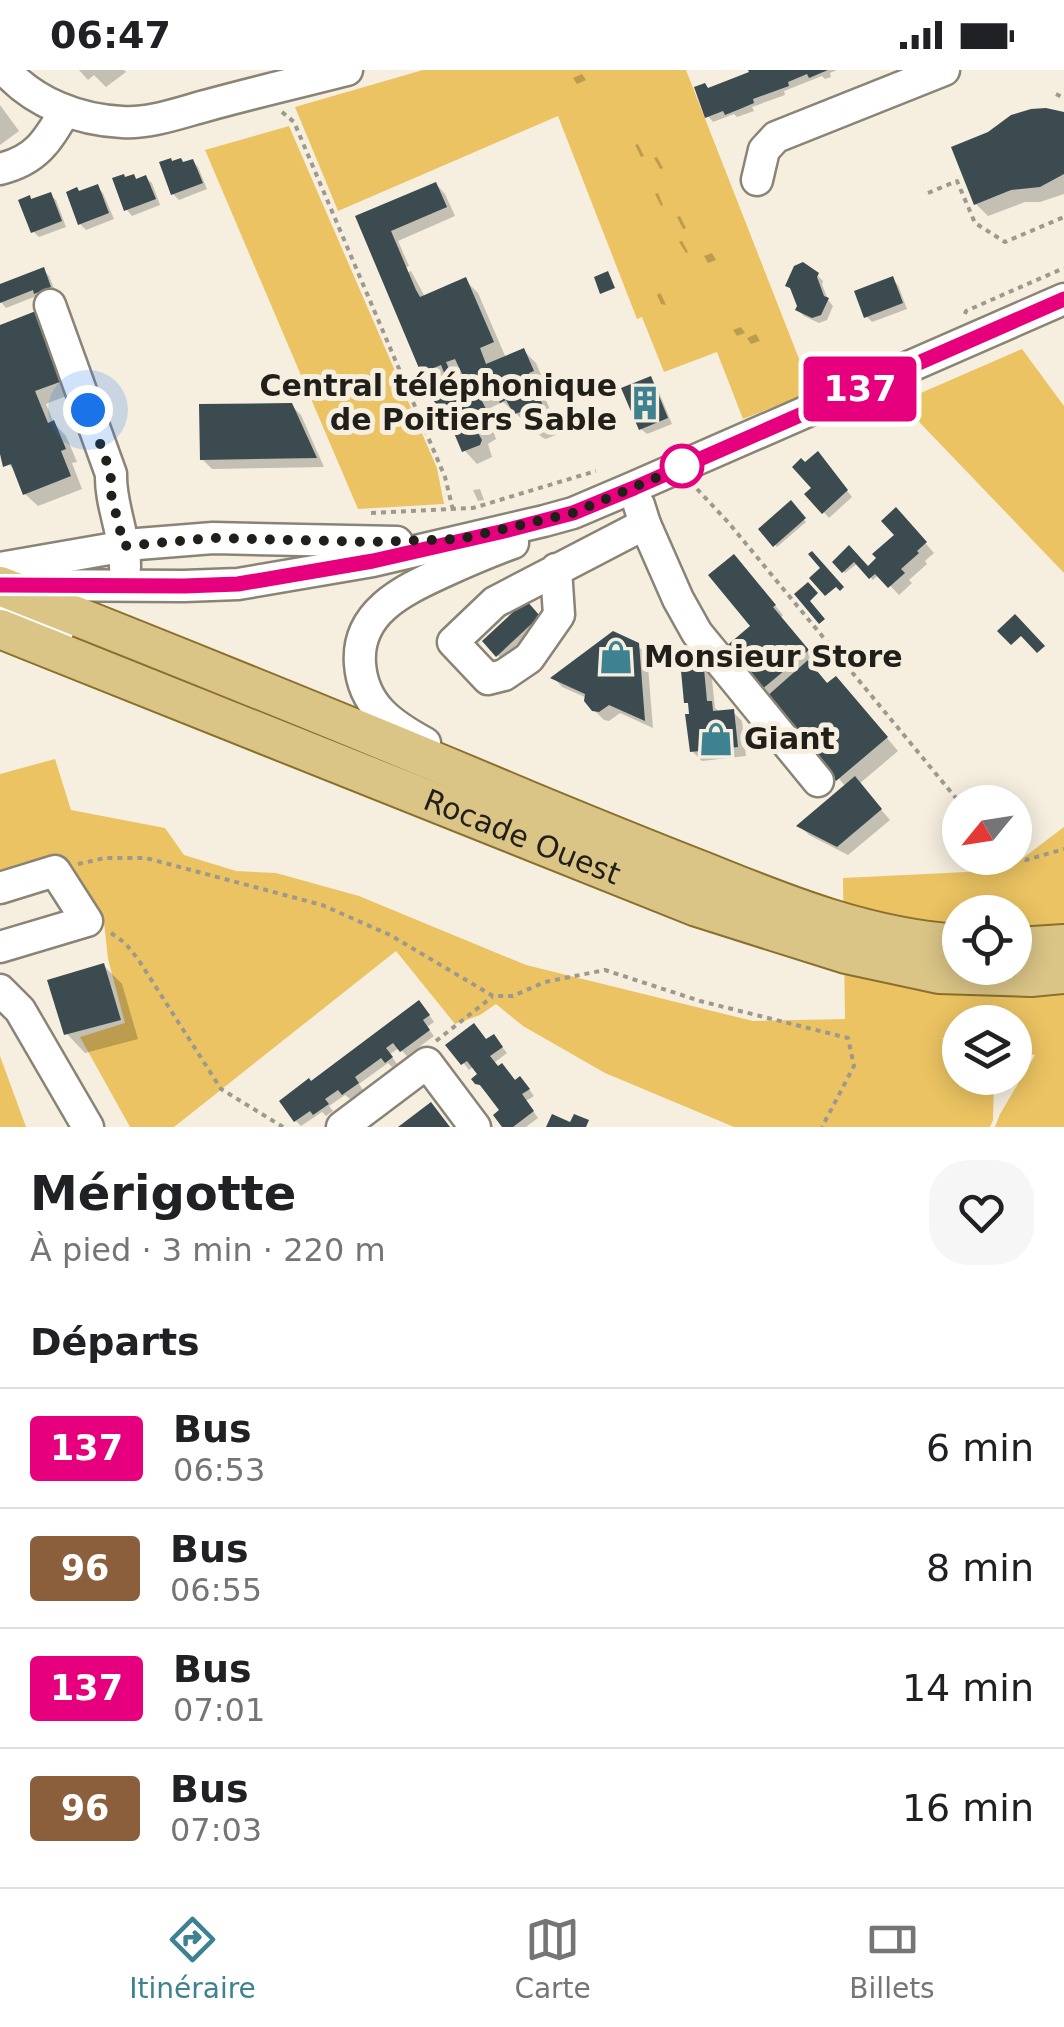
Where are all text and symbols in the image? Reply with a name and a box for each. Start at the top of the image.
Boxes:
text: 06:47 [50,13,171,57]
line badge: 137 [802,356,918,422]
place label: Central téléphonique de Poitiers Sable [260,368,617,437]
text: 137 [823,369,897,409]
building icon: Central téléphonique de Poitiers Sable [626,384,664,422]
your location [63,385,113,435]
unlabelled marker [661,445,703,487]
shop icon: Monsieur Store [597,638,635,676]
place label: Monsieur Store [644,639,903,674]
shop icon: Giant [697,720,735,758]
place label: Giant [744,721,835,756]
street label: Rocade Ouest [419,782,626,892]
north arrow [942,785,1032,875]
map controls [942,785,1032,1095]
button: locate [942,895,1032,985]
button: layers [942,1005,1032,1095]
button: heart [929,1160,1034,1265]
text: Mérigotte [30,1165,296,1221]
text: À pied · 3 min · 220 m [30,1231,386,1269]
text: Départs [30,1320,200,1364]
text: Bus [173,1407,252,1451]
text: 6 min [926,1426,1034,1470]
text: 137 [50,1428,123,1468]
text: 06:53 [173,1451,265,1489]
text: Bus [170,1527,249,1571]
text: 8 min [926,1546,1034,1590]
text: 96 [61,1548,109,1588]
text: 06:55 [170,1571,262,1609]
text: Bus [173,1647,252,1691]
text: 14 min [902,1666,1034,1710]
text: 137 [50,1668,123,1708]
text: 07:01 [173,1691,265,1729]
text: Bus [170,1767,249,1811]
text: 16 min [902,1786,1034,1830]
text: 96 [61,1788,109,1828]
text: 07:03 [170,1811,262,1849]
tab: Itinéraire [129,1912,256,2005]
tab: Carte [514,1912,591,2005]
tab: Billets [849,1912,935,2005]

